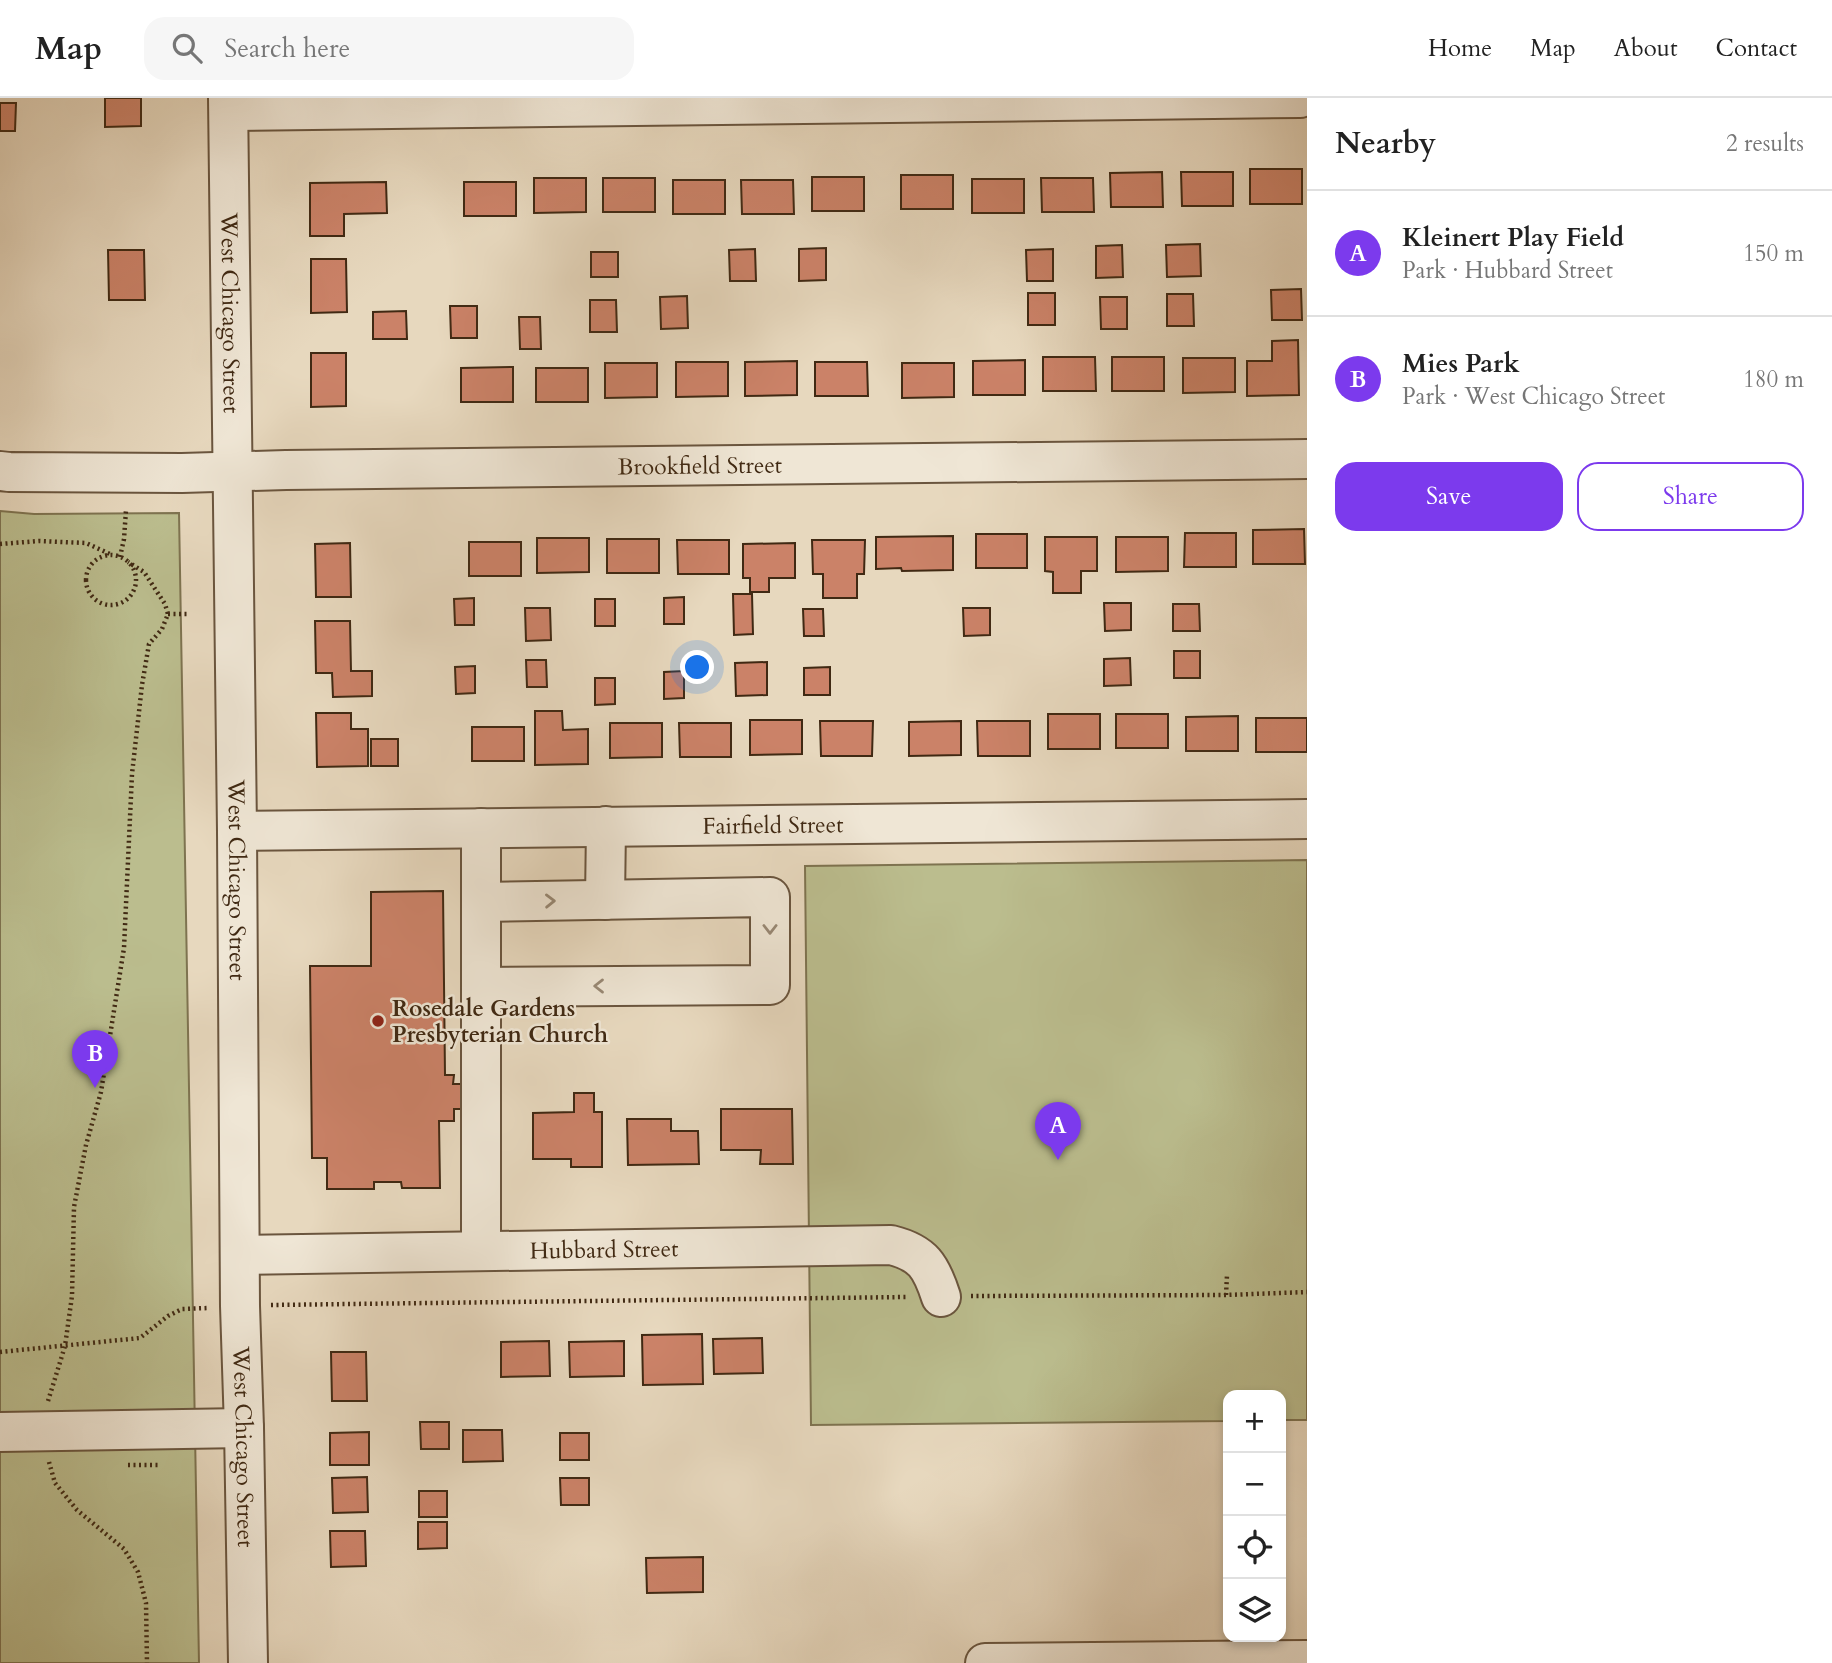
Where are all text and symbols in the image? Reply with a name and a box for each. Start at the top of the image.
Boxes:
search box [144,17,634,80]
text: Map [35,26,102,71]
icon: search [168,29,206,67]
text: Search here [224,31,350,66]
text: Home [1428,32,1492,65]
text: Map [1530,32,1576,65]
text: About [1614,32,1678,65]
text: Contact [1716,32,1797,65]
text: Nearby [1335,123,1436,164]
text: 2 results [1726,128,1804,159]
street label: West Chicago Street [213,211,247,414]
text: Kleinert Play Field [1402,220,1624,255]
text: A [1349,238,1367,269]
text: 150 m [1743,238,1804,269]
text: Park · Hubbard Street [1402,255,1613,286]
text: Mies Park [1402,346,1520,381]
text: B [1350,364,1366,395]
text: 180 m [1743,364,1804,395]
text: Park · West Chicago Street [1402,381,1665,412]
street label: Brookfield Street [618,450,782,482]
button: Save [1335,462,1563,531]
button: Share [1577,462,1804,531]
your location [680,650,714,684]
street label: West Chicago Street [220,778,253,981]
street label: Fairfield Street [702,809,844,842]
one-way arrow [545,893,555,909]
one-way arrow [762,924,778,935]
one-way arrow [593,978,603,994]
place label: Rosedale Gardens Presbyterian Church [392,993,608,1050]
marker: Rosedale Gardens Presbyterian Church [370,1013,386,1029]
pin: B [72,1030,118,1088]
pin: A [1035,1102,1081,1160]
street label: Hubbard Street [529,1233,679,1267]
street label: West Chicago Street [225,1345,261,1548]
map controls [1223,1390,1286,1642]
button: + [1223,1390,1286,1453]
button: − [1223,1453,1286,1516]
button: locate [1223,1516,1286,1579]
button: layers [1223,1579,1286,1642]

